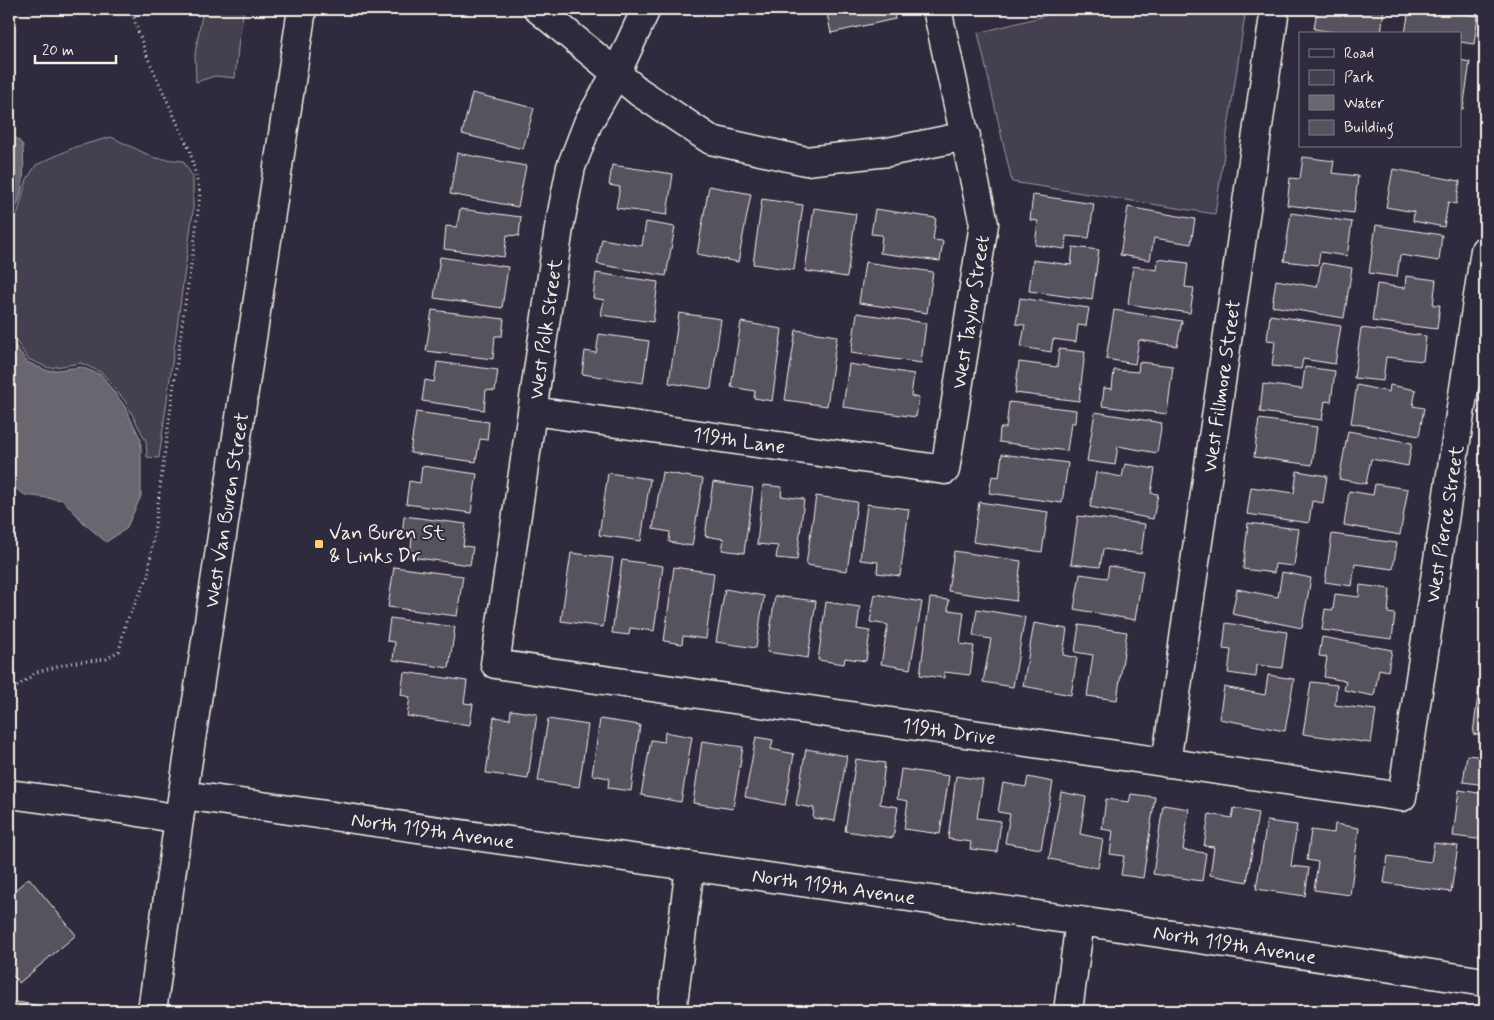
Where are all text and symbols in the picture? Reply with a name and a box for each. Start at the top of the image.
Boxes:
scale bar [35,32,116,64]
legend [1299,32,1462,148]
text: 20 m [42,41,74,61]
text: Road [1344,44,1374,64]
text: Park [1344,68,1374,88]
text: Water [1344,94,1384,114]
text: Building [1344,118,1394,139]
street label: West Taylor Street [946,233,997,391]
street label: West Polk Street [523,257,570,401]
street label: West Fillmore Street [1197,298,1248,474]
street label: West Van Buren Street [199,410,256,610]
street label: 119th Lane [691,422,787,461]
street label: West Pierce Street [1420,443,1471,605]
place label: Van Buren St & Links Dr [329,520,445,570]
marker: Van Buren St & Links Dr [313,538,325,550]
street label: 119th Drive [900,713,997,752]
street label: North 119th Avenue [349,807,516,856]
street label: North 119th Avenue [750,863,917,912]
street label: North 119th Avenue [1151,919,1318,972]

